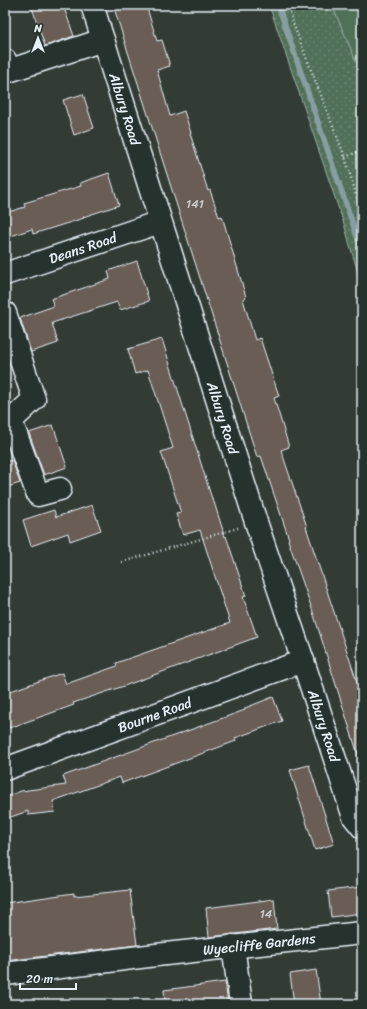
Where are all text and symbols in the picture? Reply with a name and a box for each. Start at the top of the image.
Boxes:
north arrow [18,18,58,58]
text: N [33,19,42,38]
street label: Albury Road [101,68,149,150]
house number: 141 [186,193,204,215]
street label: Deans Road [46,224,121,271]
street label: Albury Road [199,377,247,459]
street label: Albury Road [300,685,348,767]
street label: Bourne Road [114,689,197,740]
house number: 14 [260,903,273,925]
street label: Wyecliffe Gardens [202,925,317,962]
scale bar [20,965,76,991]
text: 20 m [26,968,53,990]

